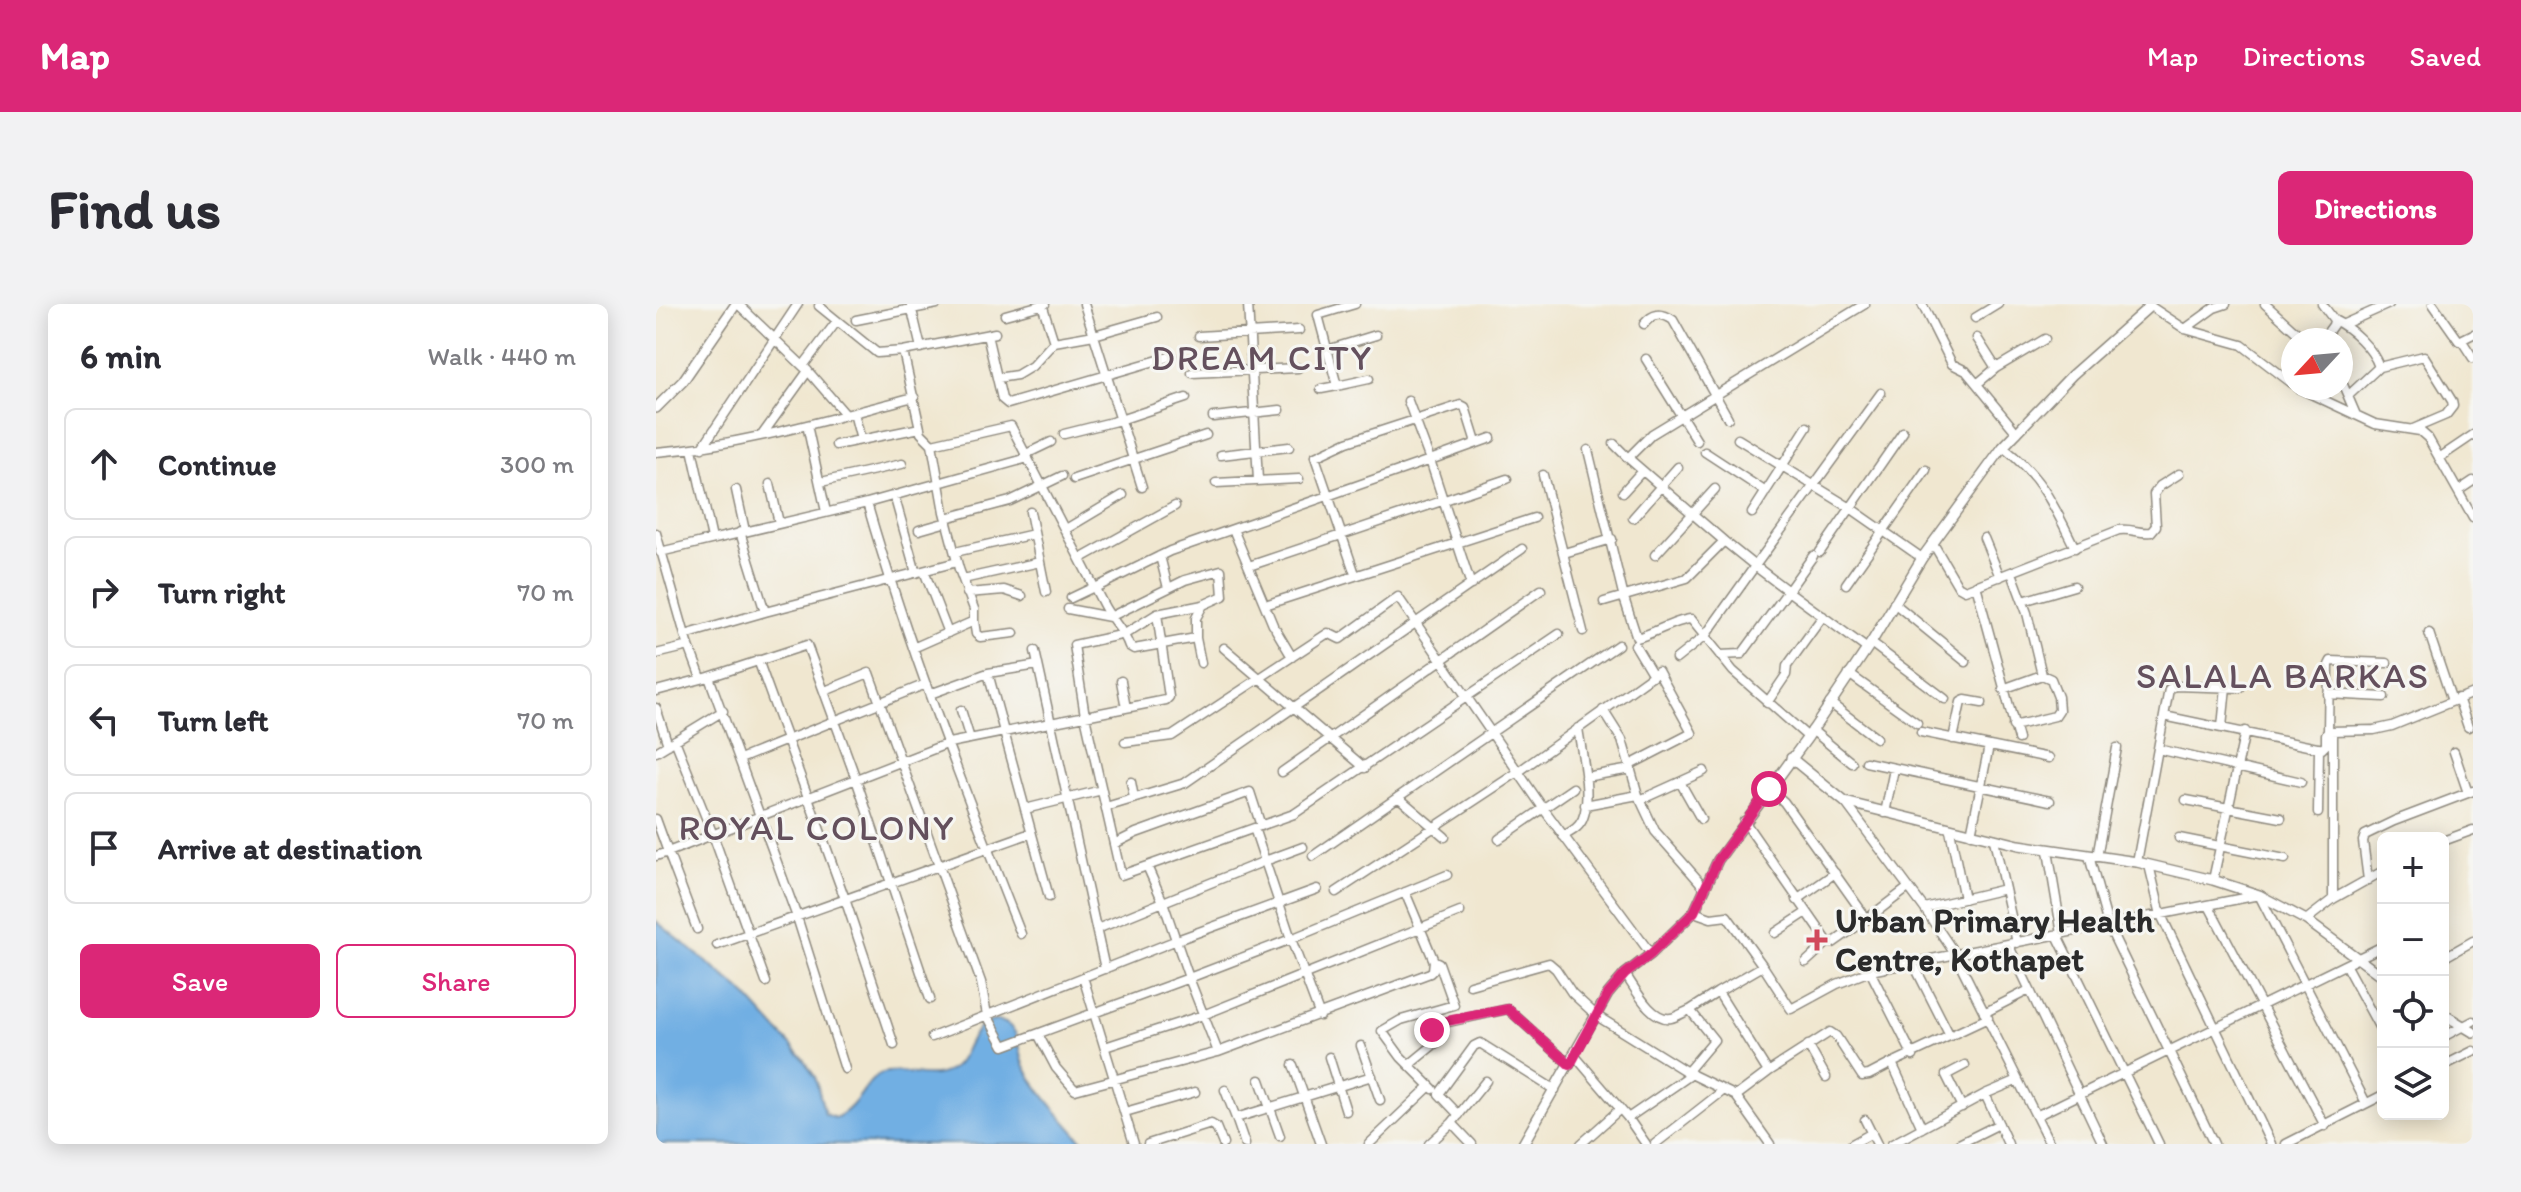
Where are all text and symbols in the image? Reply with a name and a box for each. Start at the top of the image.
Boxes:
text: Map [40,33,110,79]
text: Map [2147,39,2198,73]
text: Directions [2242,39,2366,73]
text: Saved [2410,39,2481,73]
button: Directions [2278,171,2473,245]
text: Find us [48,175,221,242]
north arrow [2281,328,2353,400]
text: 6 min [80,336,161,377]
district label: DREAM CITY [1151,336,1373,379]
text: Walk · 440 m [428,340,576,372]
icon: ahead [82,442,126,486]
text: Continue [158,446,277,483]
text: 300 m [500,448,574,480]
icon: right [82,570,126,614]
text: Turn right [158,574,286,611]
text: 70 m [517,576,574,608]
district label: SALALA BARKAS [2136,654,2430,697]
icon: left [82,698,126,742]
text: Turn left [158,702,269,739]
text: 70 m [517,704,574,736]
route start [1751,771,1787,807]
district label: ROYAL COLONY [679,806,955,849]
icon: arrive [82,826,126,870]
text: Arrive at destination [158,830,422,867]
map controls [2377,832,2449,1120]
button: + [2377,832,2449,904]
place label: Urban Primary Health Centre, Kothapet [1835,900,2155,980]
button: − [2377,904,2449,976]
marker: Urban Primary Health Centre, Kothapet [1806,929,1828,951]
button: Save [80,944,320,1018]
button: Share [336,944,576,1018]
button: locate [2377,976,2449,1048]
route end [1414,1012,1450,1048]
button: layers [2377,1048,2449,1120]

